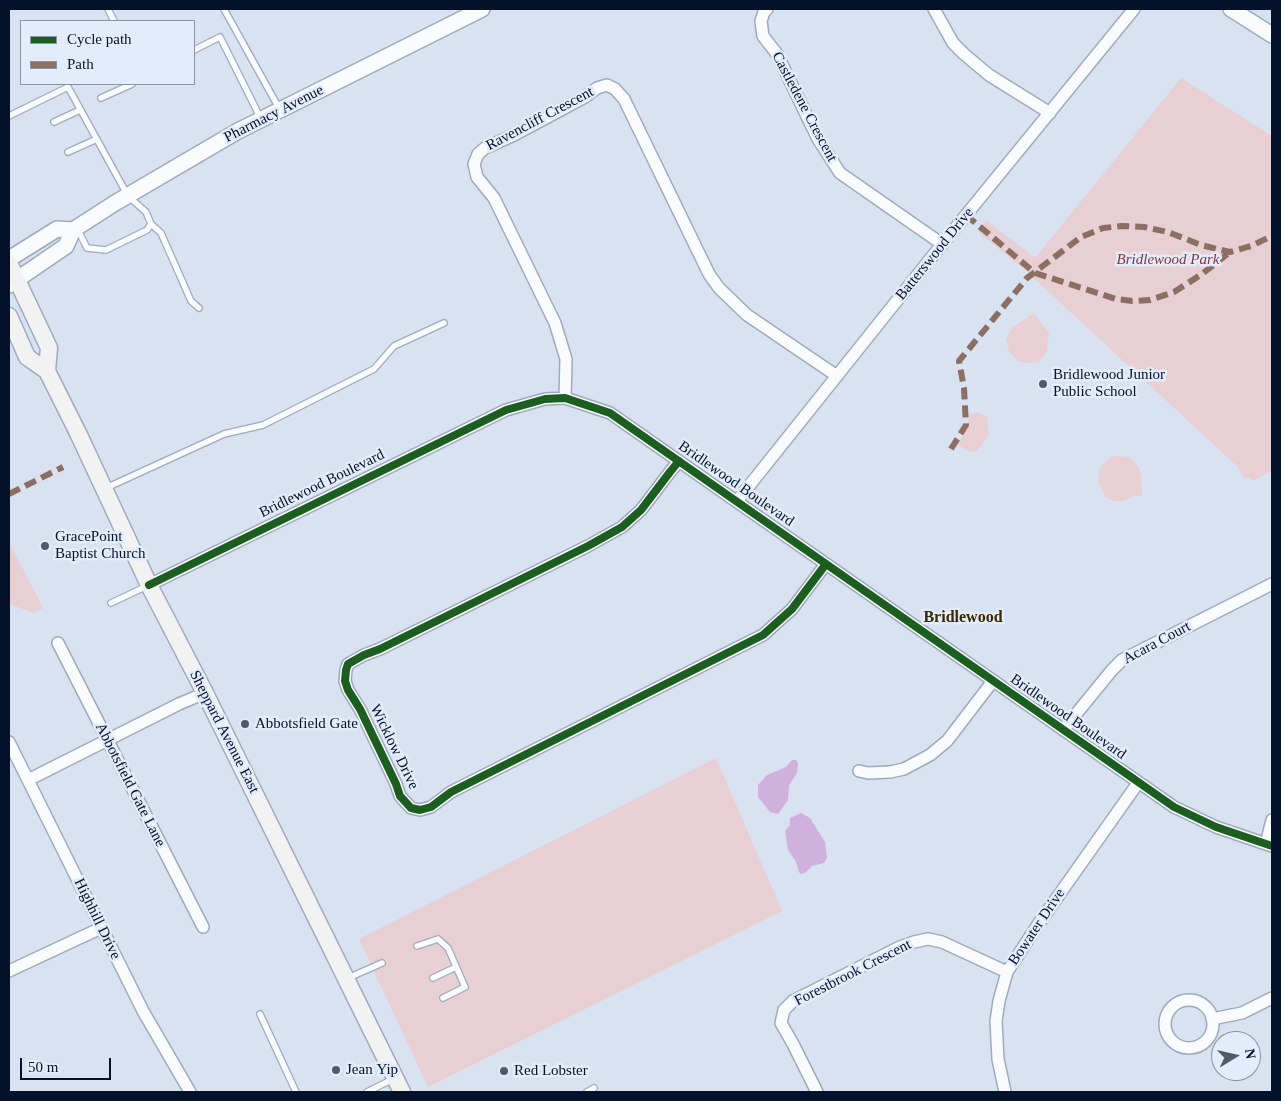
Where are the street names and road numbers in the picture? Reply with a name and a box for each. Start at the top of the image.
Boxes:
street label: Castledene Crescent [767,49,841,165]
street label: Pharmacy Avenue [221,81,327,147]
street label: Ravencliff Crescent [483,83,597,155]
street label: Batterswood Drive [892,204,978,304]
street label: Bridlewood Boulevard [675,437,797,531]
street label: Bridlewood Boulevard [256,446,388,522]
street label: Acara Court [1120,618,1194,668]
street label: Sheppard Avenue East [185,668,263,796]
street label: Bridlewood Boulevard [1007,670,1129,764]
street label: Wicklow Drive [366,702,422,792]
street label: Abbotsfield Gate Lane [91,720,169,850]
street label: Highhill Drive [70,876,124,962]
street label: Bowater Drive [1005,885,1069,969]
street label: Forestbrook Crescent [792,936,914,1010]

